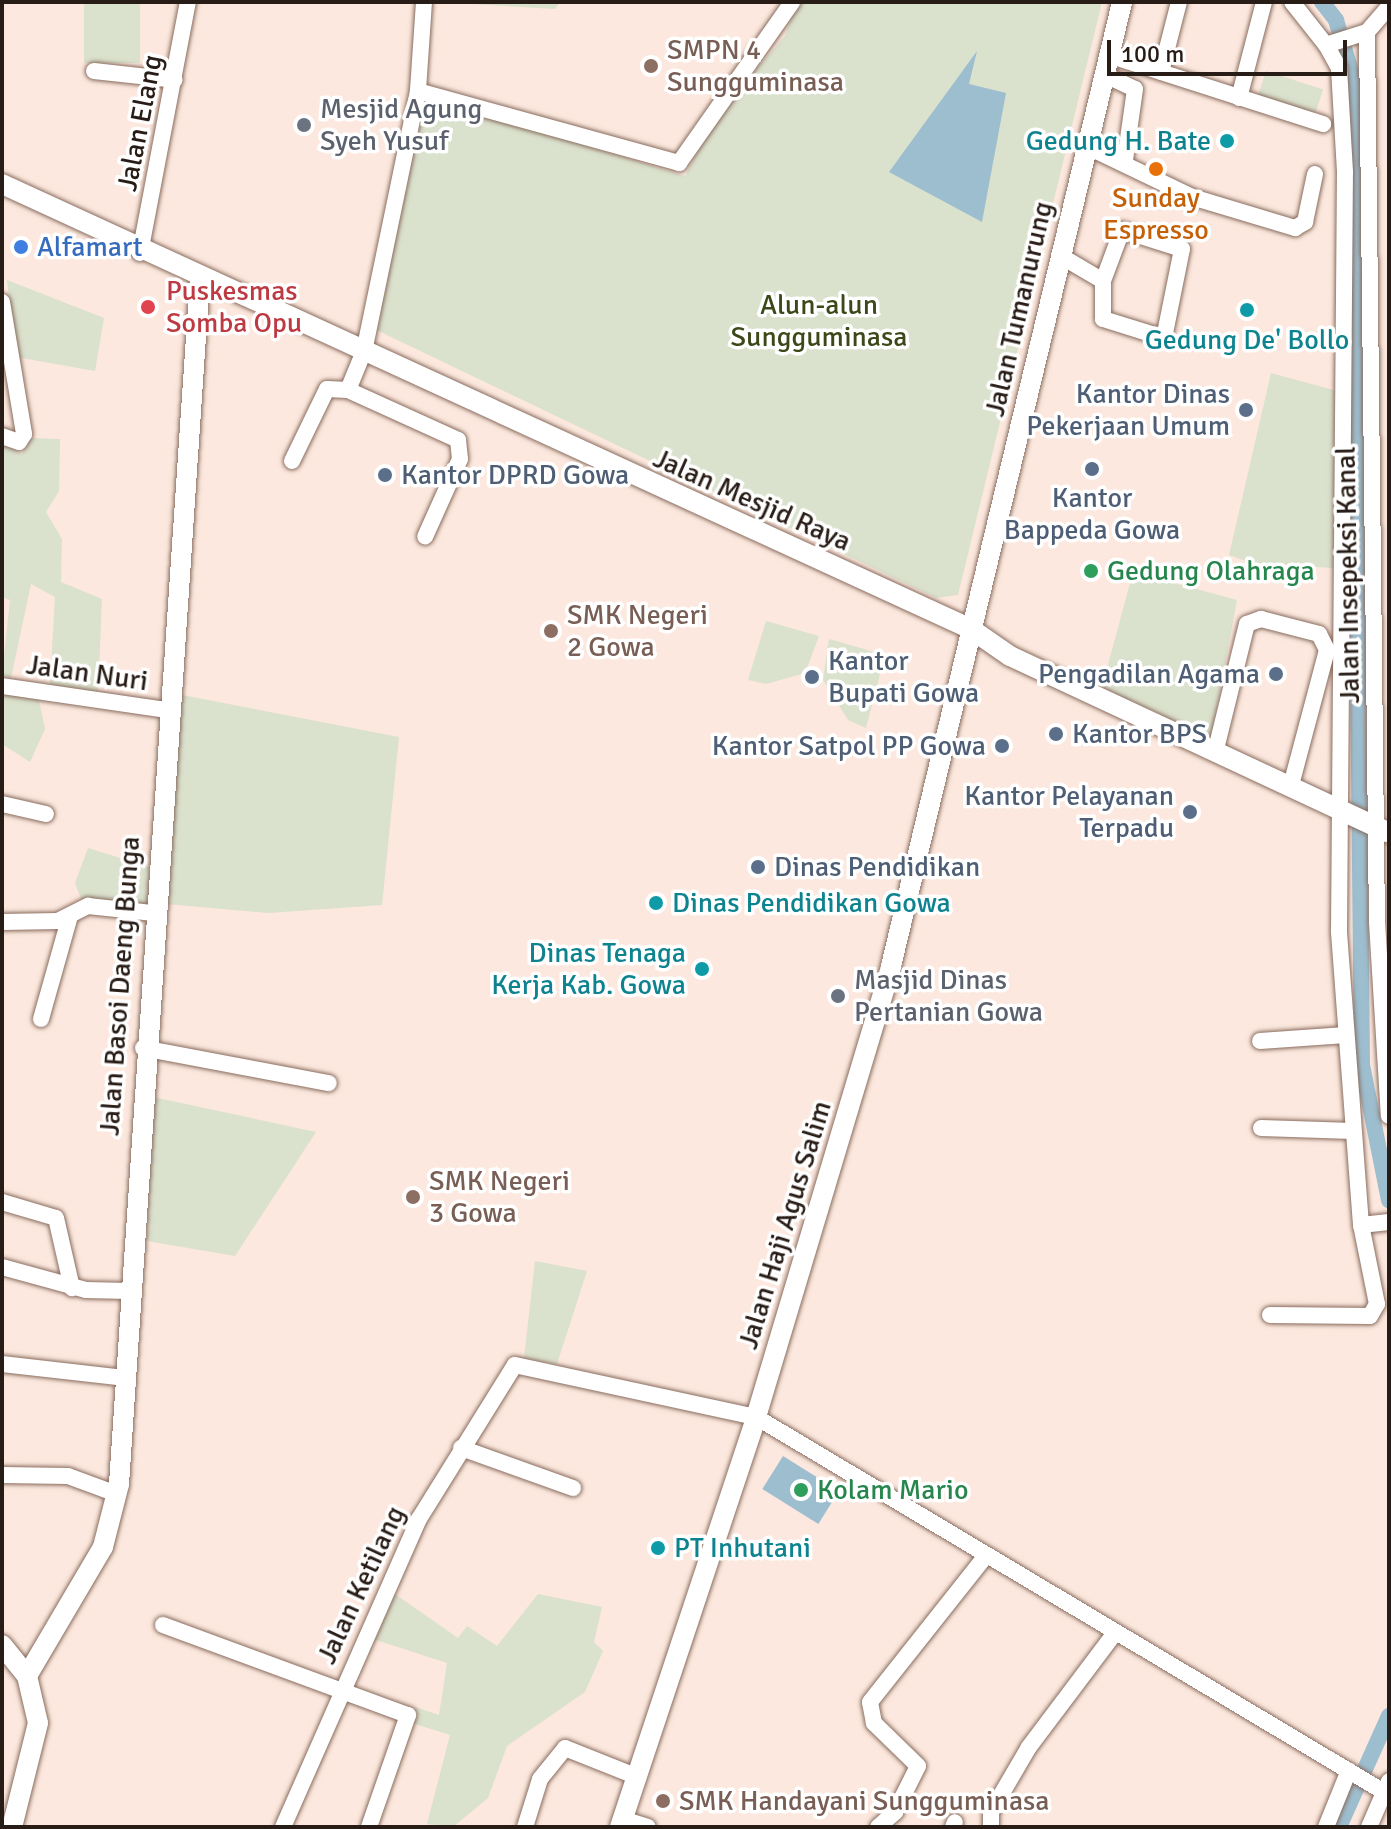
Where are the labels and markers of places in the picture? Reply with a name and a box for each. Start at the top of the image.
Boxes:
place label: SMPN 4 Sungguminasa [667,33,844,99]
marker: SMPN 4 Sungguminasa [642,57,660,75]
place label: Mesjid Agung Syeh Yusuf [320,92,482,158]
marker: Mesjid Agung Syeh Yusuf [295,116,313,134]
place label: Gedung H. Bate [1026,124,1211,158]
marker: Gedung H. Bate [1218,132,1236,150]
marker: Sunday Espresso [1147,160,1165,178]
place label: Sunday Espresso [1103,181,1209,247]
place label: Alfamart [37,230,143,264]
marker: Alfamart [12,238,30,256]
place label: Puskesmas Somba Opu [166,274,302,340]
marker: Puskesmas Somba Opu [137,296,159,318]
marker: Gedung De' Bollo [1238,301,1256,319]
place label: Gedung De' Bollo [1145,323,1349,357]
place label: Kantor Dinas Pekerjaan Umum [1026,377,1230,443]
marker: Kantor Dinas Pekerjaan Umum [1237,401,1255,419]
place label: Kantor DPRD Gowa [401,458,629,492]
marker: Kantor Bappeda Gowa [1083,460,1101,478]
marker: Kantor DPRD Gowa [376,466,394,484]
place label: Kantor Bappeda Gowa [1004,481,1180,547]
place label: Gedung Olahraga [1107,554,1315,588]
marker: Gedung Olahraga [1082,562,1100,580]
place label: SMK Negeri 2 Gowa [567,598,708,664]
marker: SMK Negeri 2 Gowa [542,622,560,640]
place label: Kantor Bupati Gowa [828,644,979,710]
place label: Pengadilan Agama [1038,657,1260,691]
marker: Pengadilan Agama [1267,665,1285,683]
marker: Kantor Bupati Gowa [803,668,821,686]
place label: Kantor BPS [1072,717,1207,751]
marker: Kantor BPS [1047,725,1065,743]
place label: Kantor Satpol PP Gowa [712,729,986,763]
marker: Kantor Satpol PP Gowa [993,737,1011,755]
place label: Kantor Pelayanan Terpadu [964,779,1174,845]
marker: Kantor Pelayanan Terpadu [1181,803,1199,821]
place label: Dinas Pendidikan [774,850,980,884]
marker: Dinas Pendidikan [749,858,767,876]
place label: Dinas Pendidikan Gowa [672,886,951,920]
marker: Dinas Pendidikan Gowa [647,894,665,912]
place label: Dinas Tenaga Kerja Kab. Gowa [491,936,686,1002]
marker: Dinas Tenaga Kerja Kab. Gowa [693,960,711,978]
place label: Masjid Dinas Pertanian Gowa [854,963,1043,1029]
marker: Masjid Dinas Pertanian Gowa [829,987,847,1005]
place label: SMK Negeri 3 Gowa [429,1164,570,1230]
marker: SMK Negeri 3 Gowa [404,1188,422,1206]
place label: Kolam Mario [817,1473,968,1507]
marker: Kolam Mario [792,1481,810,1499]
place label: PT Inhutani [674,1531,811,1565]
marker: PT Inhutani [649,1539,667,1557]
place label: SMK Handayani Sungguminasa [679,1784,1050,1818]
marker: SMK Handayani Sungguminasa [654,1792,672,1810]

